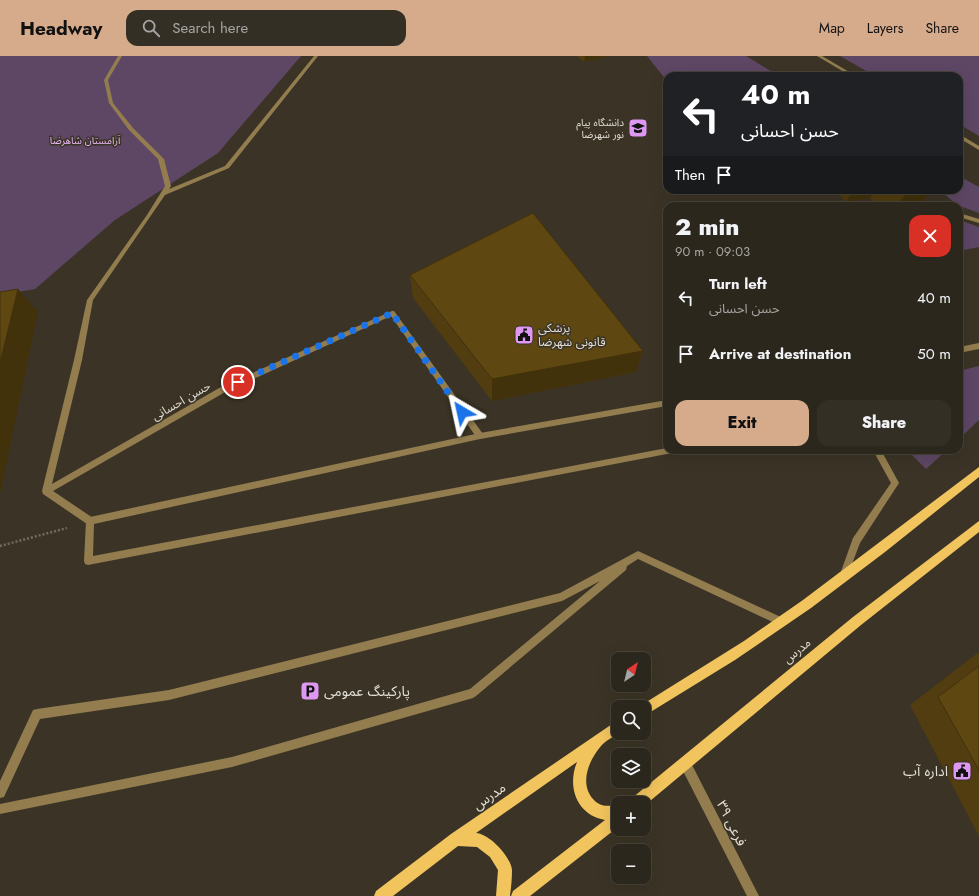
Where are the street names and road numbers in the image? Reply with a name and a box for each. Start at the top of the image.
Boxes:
street label: حسن احسانی [148,377,214,425]
street label: مدرس [779,634,815,668]
street label: مدرس [468,777,510,815]
street label: فرعی ۳۹ [712,797,752,849]

